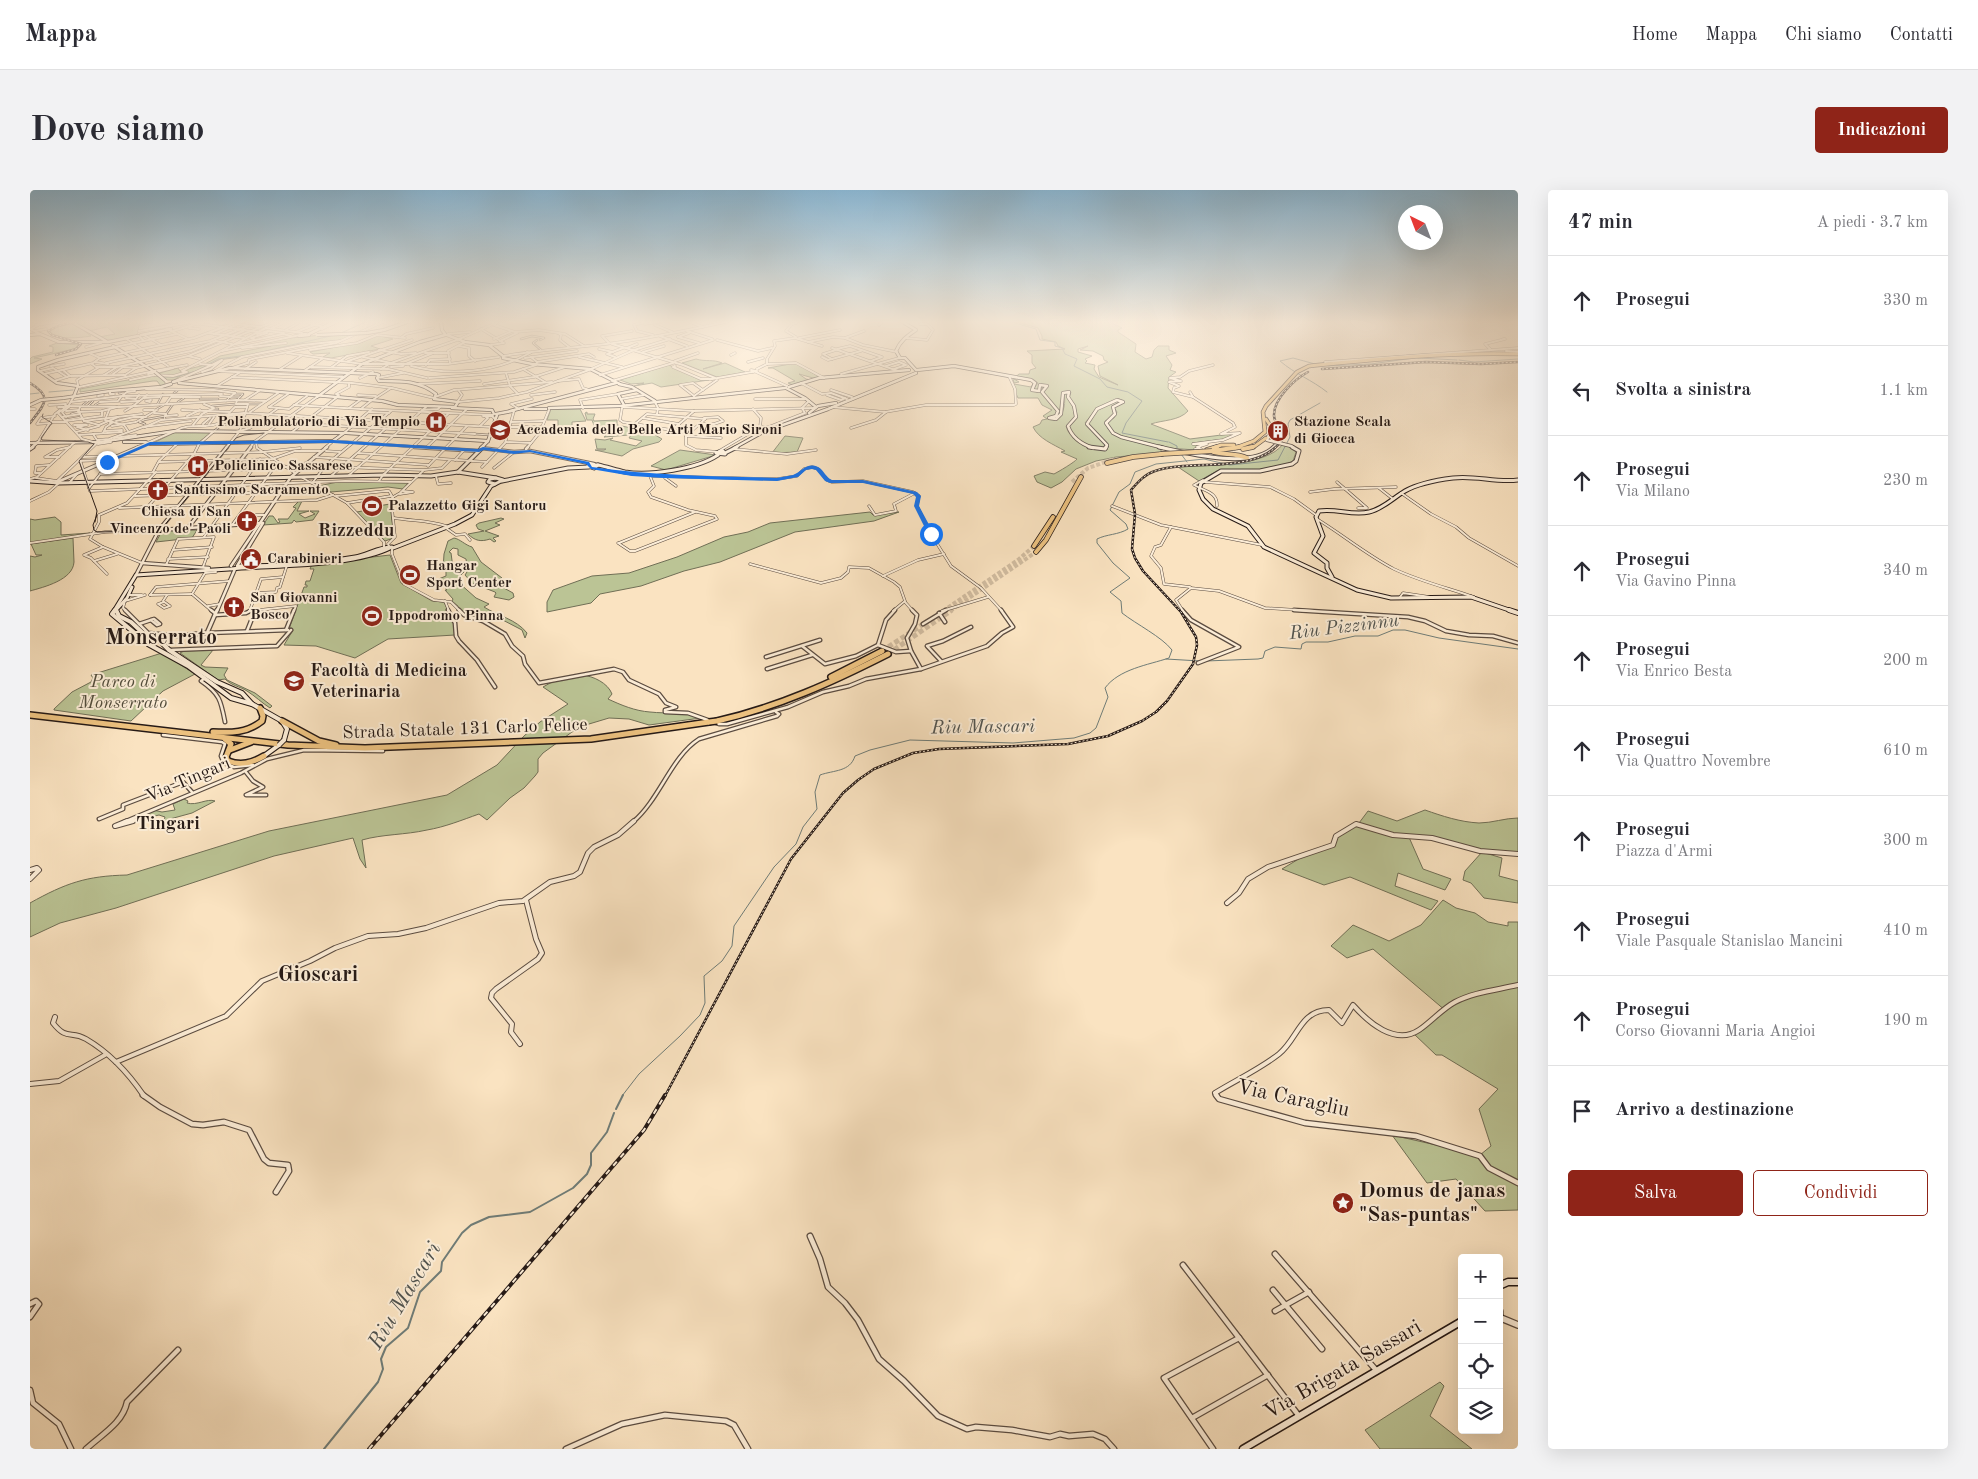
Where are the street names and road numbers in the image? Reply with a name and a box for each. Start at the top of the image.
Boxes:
street label: Strada Statale 131 Carlo Felice [342,716,588,742]
street label: Via Tingari [143,754,233,806]
street label: Via Caragliu [1235,1077,1351,1121]
street label: Via Brigata Sassari [1261,1317,1425,1423]

